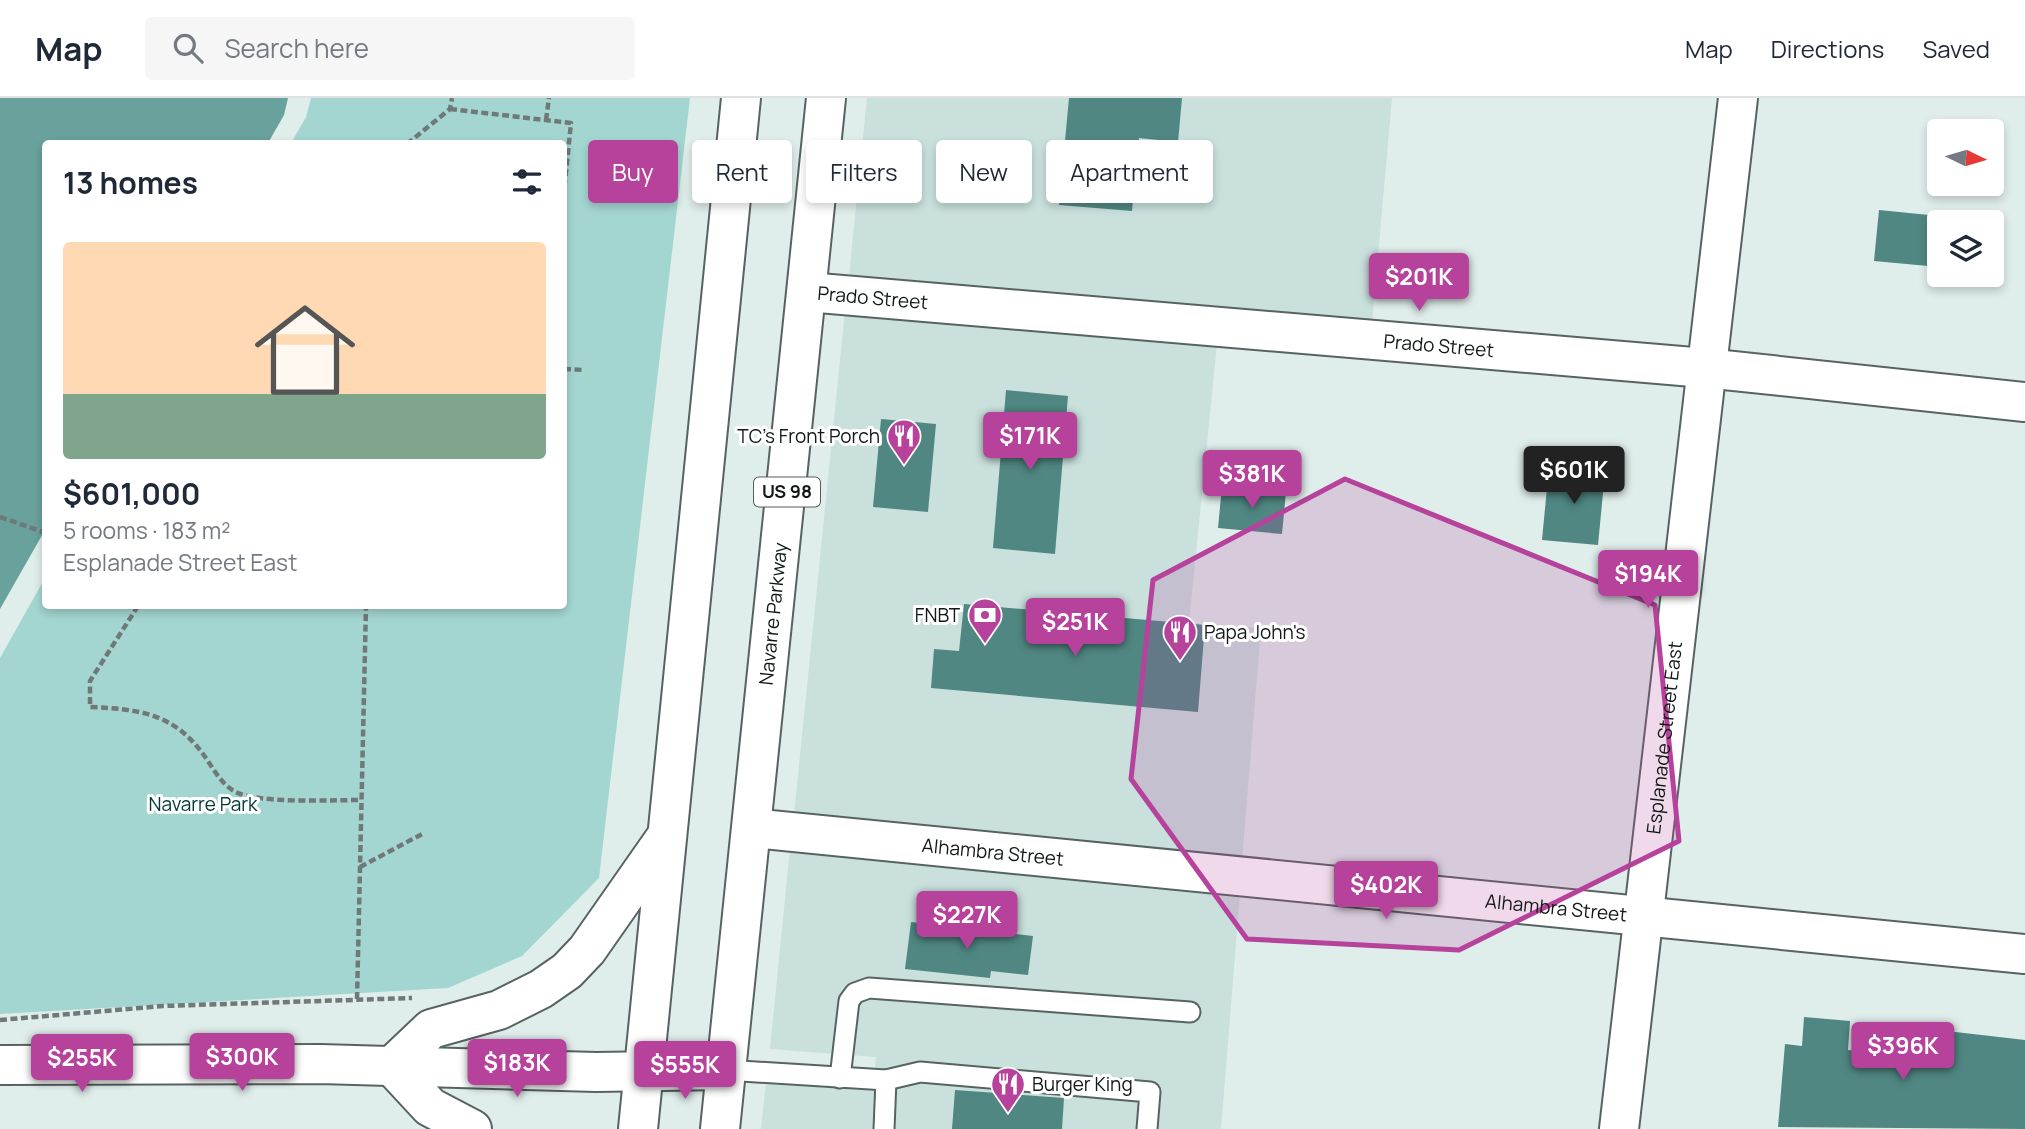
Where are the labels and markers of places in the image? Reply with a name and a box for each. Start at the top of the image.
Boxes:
pin: $201K [1370,254,1468,313]
pin: $171K [981,412,1079,472]
restaurant icon: TC's Front Porch [885,417,923,466]
place label: TC's Front Porch [737,423,880,449]
pin: $601K [1525,446,1623,506]
pin: $381K [1203,450,1301,510]
pin: $194K [1599,550,1697,610]
bank icon: FNBT [966,596,1004,645]
pin: $251K [1026,598,1124,658]
place label: FNBT [915,602,961,628]
restaurant icon: Papa John's [1161,613,1199,662]
place label: Papa John's [1204,619,1306,645]
pin: $402K [1337,862,1435,921]
pin: $227K [918,892,1016,951]
pin: $396K [1854,1023,1952,1082]
pin: $255K [33,1034,131,1094]
pin: $300K [193,1034,291,1093]
pin: $183K [468,1040,566,1099]
pin: $555K [636,1042,734,1101]
restaurant icon: Burger King [989,1065,1027,1114]
place label: Burger King [1032,1071,1133,1097]

